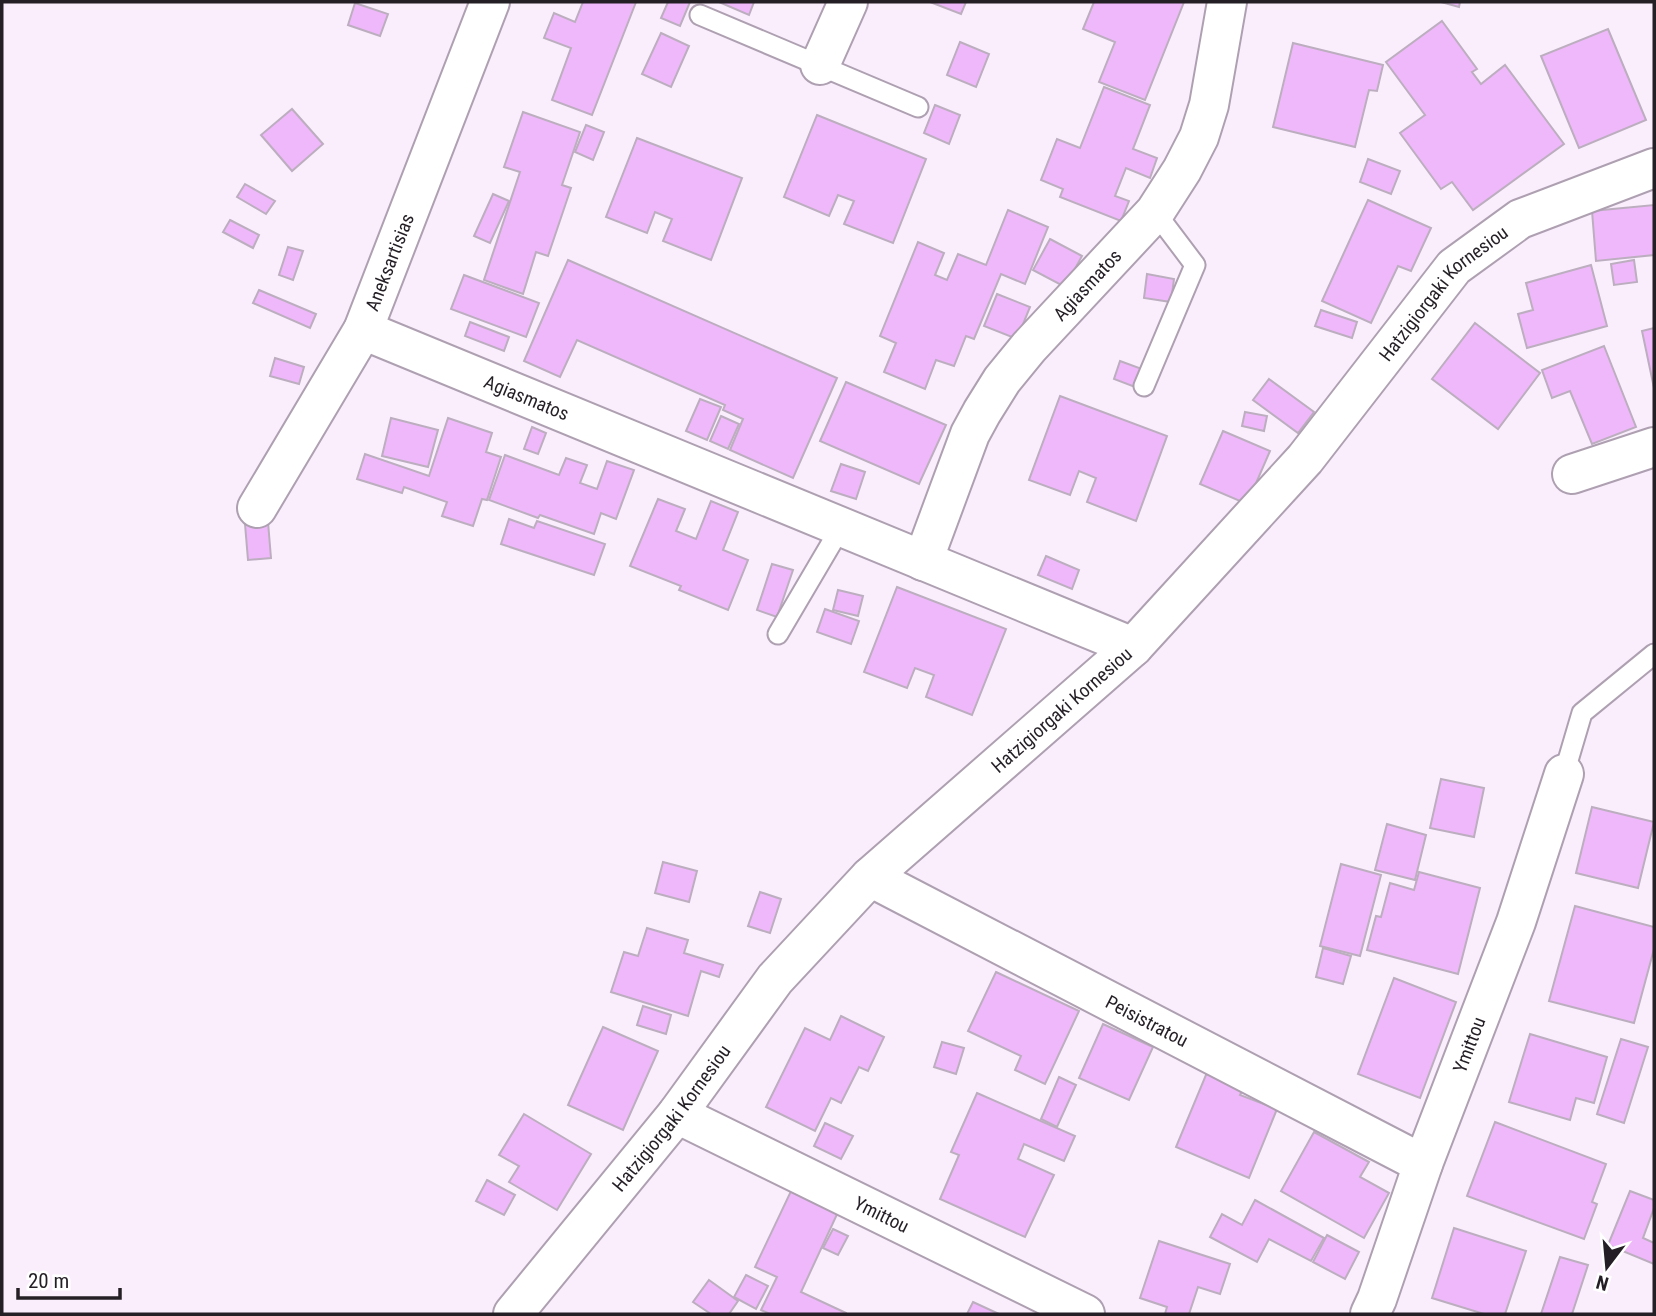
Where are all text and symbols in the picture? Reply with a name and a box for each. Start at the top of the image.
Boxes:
street label: Aneksartisias [361,210,419,314]
street label: Hatzigiorgaki Kornesiou [1374,221,1512,366]
street label: Agiasmatos [1048,245,1126,326]
street label: Agiasmatos [481,370,572,426]
street label: Hatzigiorgaki Kornesiou [987,642,1137,778]
street label: Peisistratou [1102,990,1192,1052]
street label: Ymittou [1448,1014,1490,1076]
street label: Hatzigiorgaki Kornesiou [607,1040,735,1196]
street label: Ymittou [850,1192,913,1238]
north arrow [1572,1232,1642,1302]
scale bar [18,1256,119,1300]
text: 20 m [28,1269,69,1293]
text: N [1594,1270,1611,1296]

